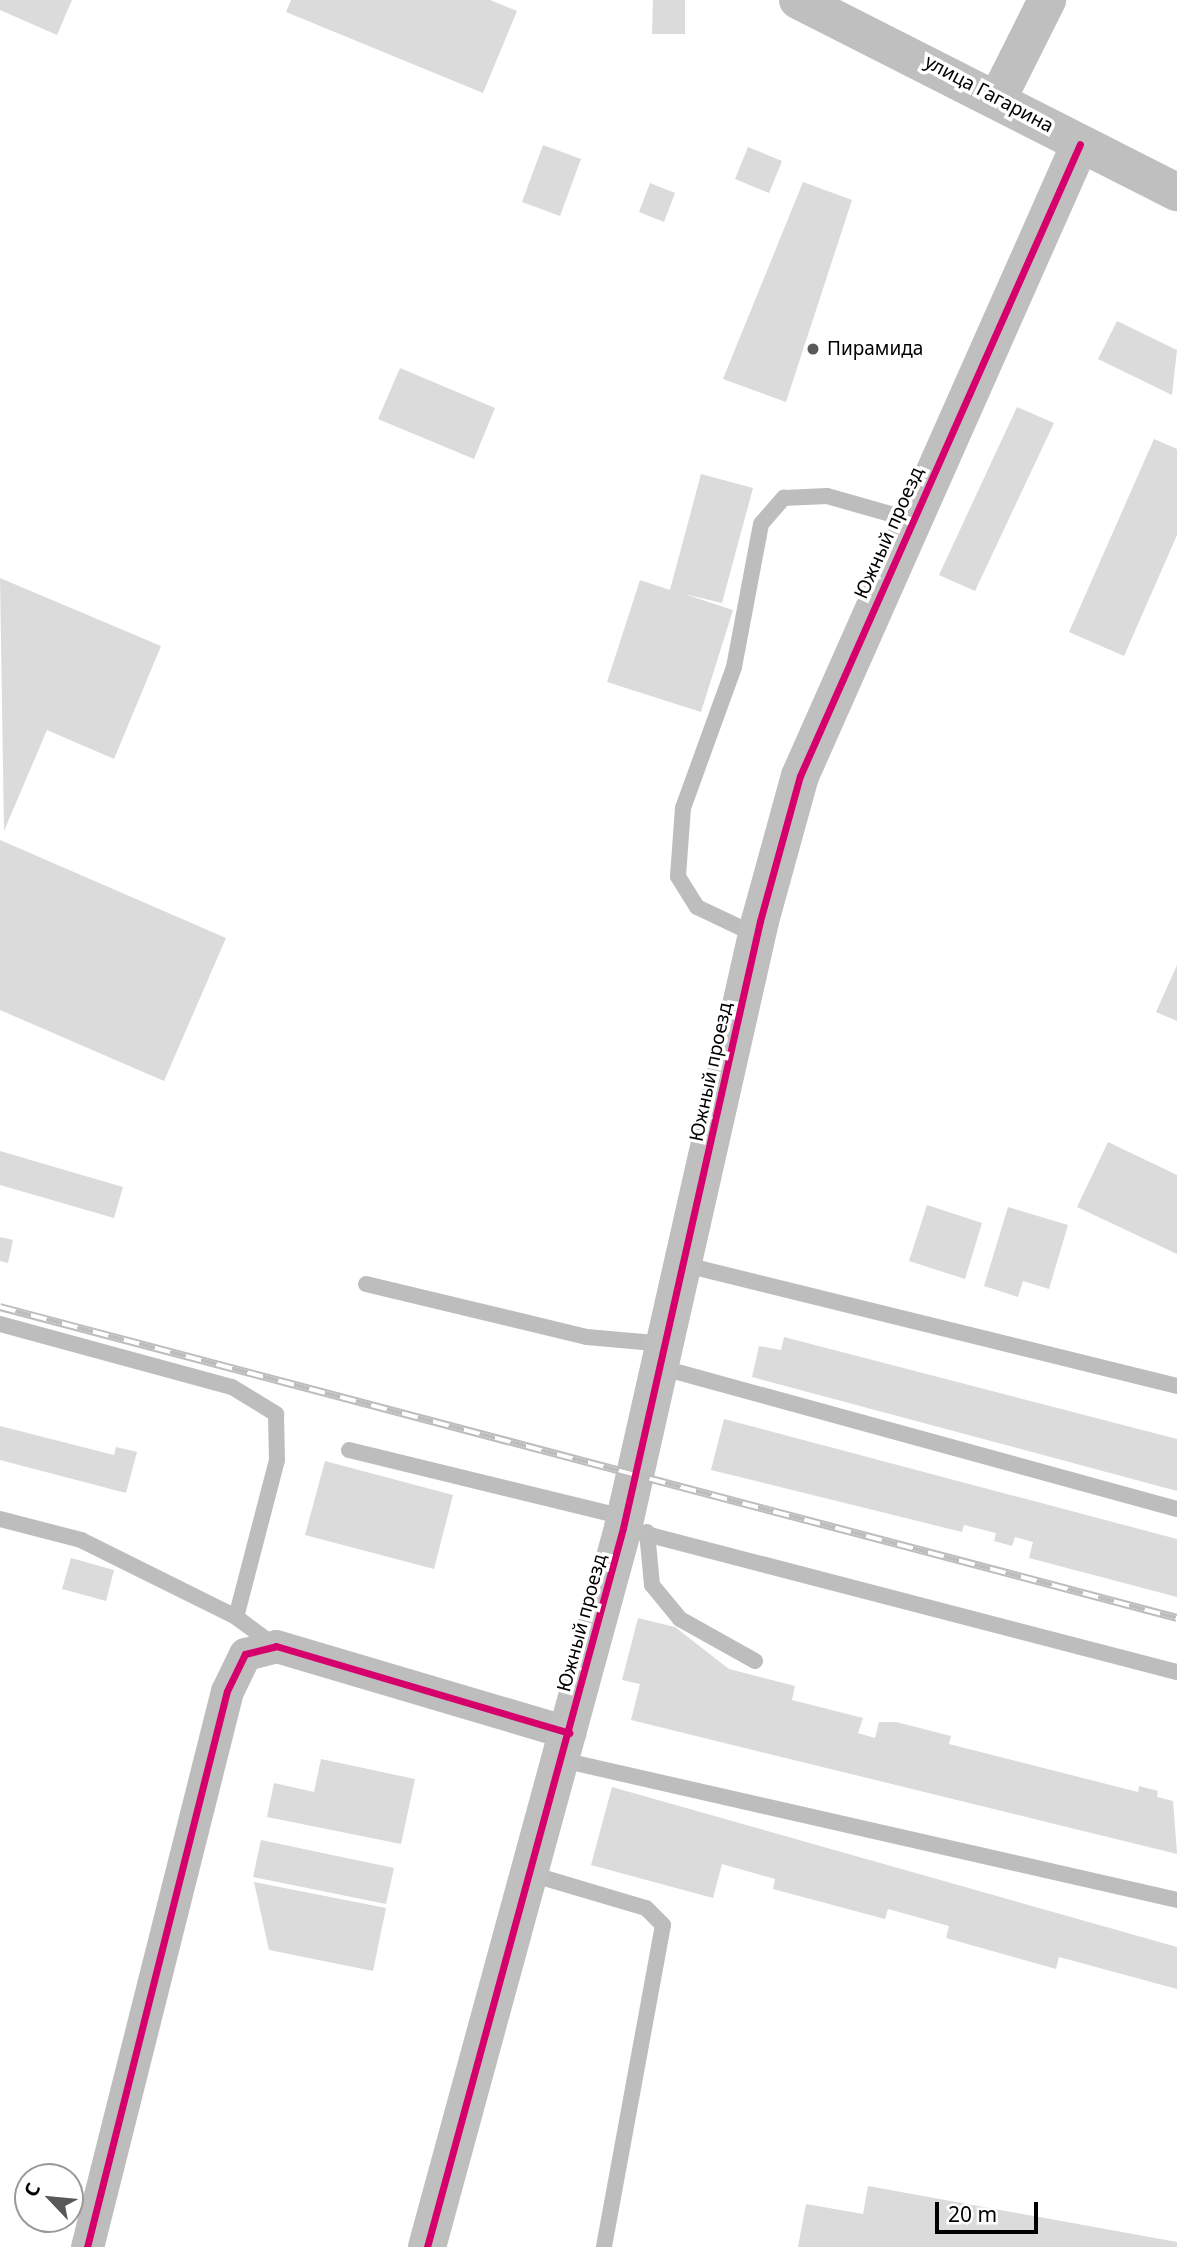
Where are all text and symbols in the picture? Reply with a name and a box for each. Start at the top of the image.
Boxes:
street label: улица Гагарина [921,50,1057,138]
place label: Пирамида [827,338,923,360]
marker: Пирамида [805,341,821,357]
street label: Южный проезд [850,464,928,602]
street label: Южный проезд [685,1000,737,1144]
street label: Южный проезд [553,1552,611,1694]
north arrow [14,2163,84,2233]
text: С [18,2178,46,2201]
scale bar [939,2188,1042,2232]
text: 20 m [948,2200,997,2228]

